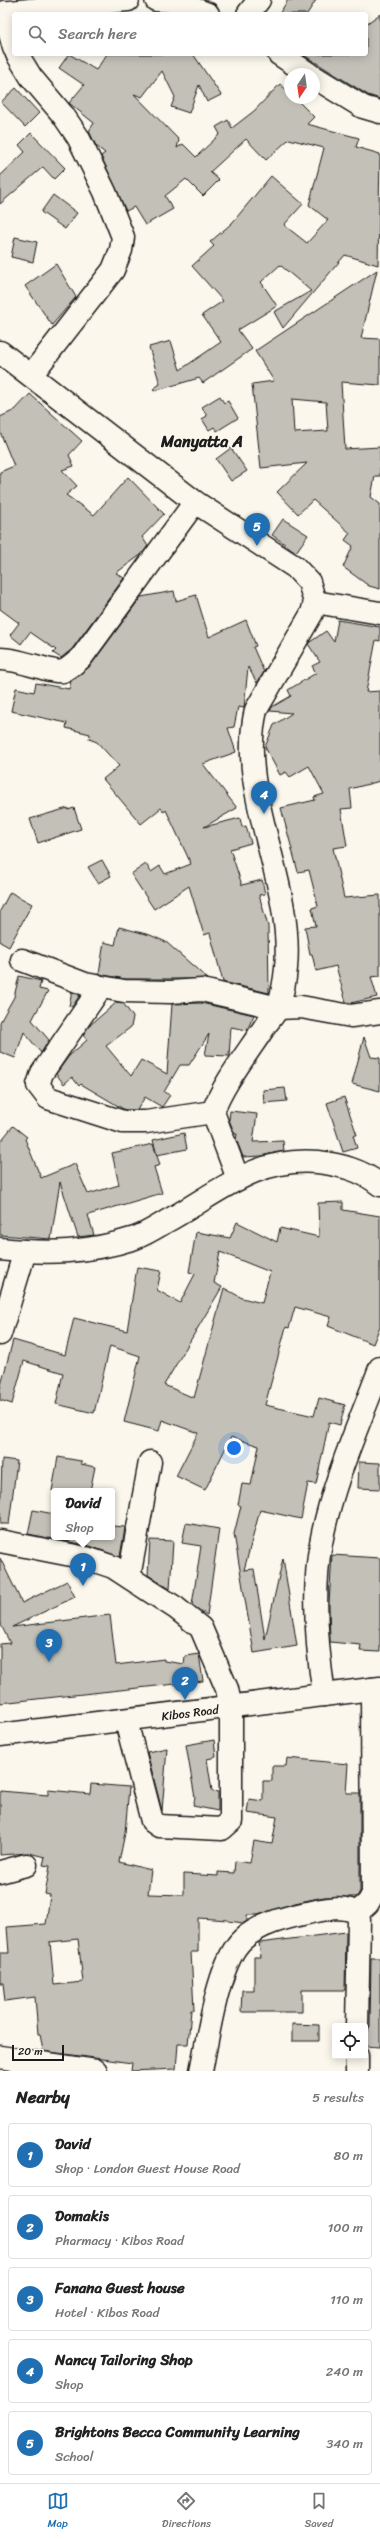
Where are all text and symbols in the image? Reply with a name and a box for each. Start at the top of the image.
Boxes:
search box [12,12,368,56]
text: Search here [58,21,137,47]
icon: search [26,23,48,45]
north arrow [284,68,320,104]
district label: Manyatta A [160,427,243,456]
pin: 5 [244,513,270,546]
pin: 4 [251,781,277,814]
your location [224,1438,244,1458]
popup [51,1488,115,1540]
text: David [65,1490,101,1516]
text: Shop [65,1516,94,1539]
pin: 1 [70,1553,96,1586]
pin: 3 [36,1629,62,1662]
pin: 2 [172,1667,198,1700]
street label: Kibos Road [160,1698,221,1727]
map controls [332,2023,368,2059]
button: locate [332,2023,368,2059]
text: 20 m [18,2042,43,2061]
scale bar [12,2043,64,2062]
text: Nearby [16,2082,70,2112]
text: 5 results [312,2086,364,2109]
text: David [55,2131,91,2157]
text: 1 [27,2144,33,2167]
text: 80 m [334,2144,363,2167]
text: Shop · London Guest House Road [55,2157,240,2180]
text: Domakis [55,2203,109,2229]
text: 2 [26,2216,34,2239]
text: 100 m [328,2216,363,2239]
text: Pharmacy · Kibos Road [55,2229,184,2252]
text: Fanana Guest house [55,2275,185,2301]
text: 3 [26,2288,34,2311]
text: 110 m [330,2288,363,2311]
text: Hotel · Kibos Road [55,2301,159,2324]
text: Nancy Tailoring Shop [55,2347,193,2373]
text: 4 [26,2360,34,2383]
text: 240 m [326,2360,363,2383]
text: Shop [55,2373,83,2396]
text: Brightons Becca Community Learning [55,2419,300,2445]
text: 5 [26,2432,34,2455]
text: 340 m [326,2432,363,2455]
text: School [55,2445,93,2468]
tab: Map [47,2490,69,2533]
tab: Directions [162,2490,211,2533]
tab: Saved [304,2490,333,2533]

